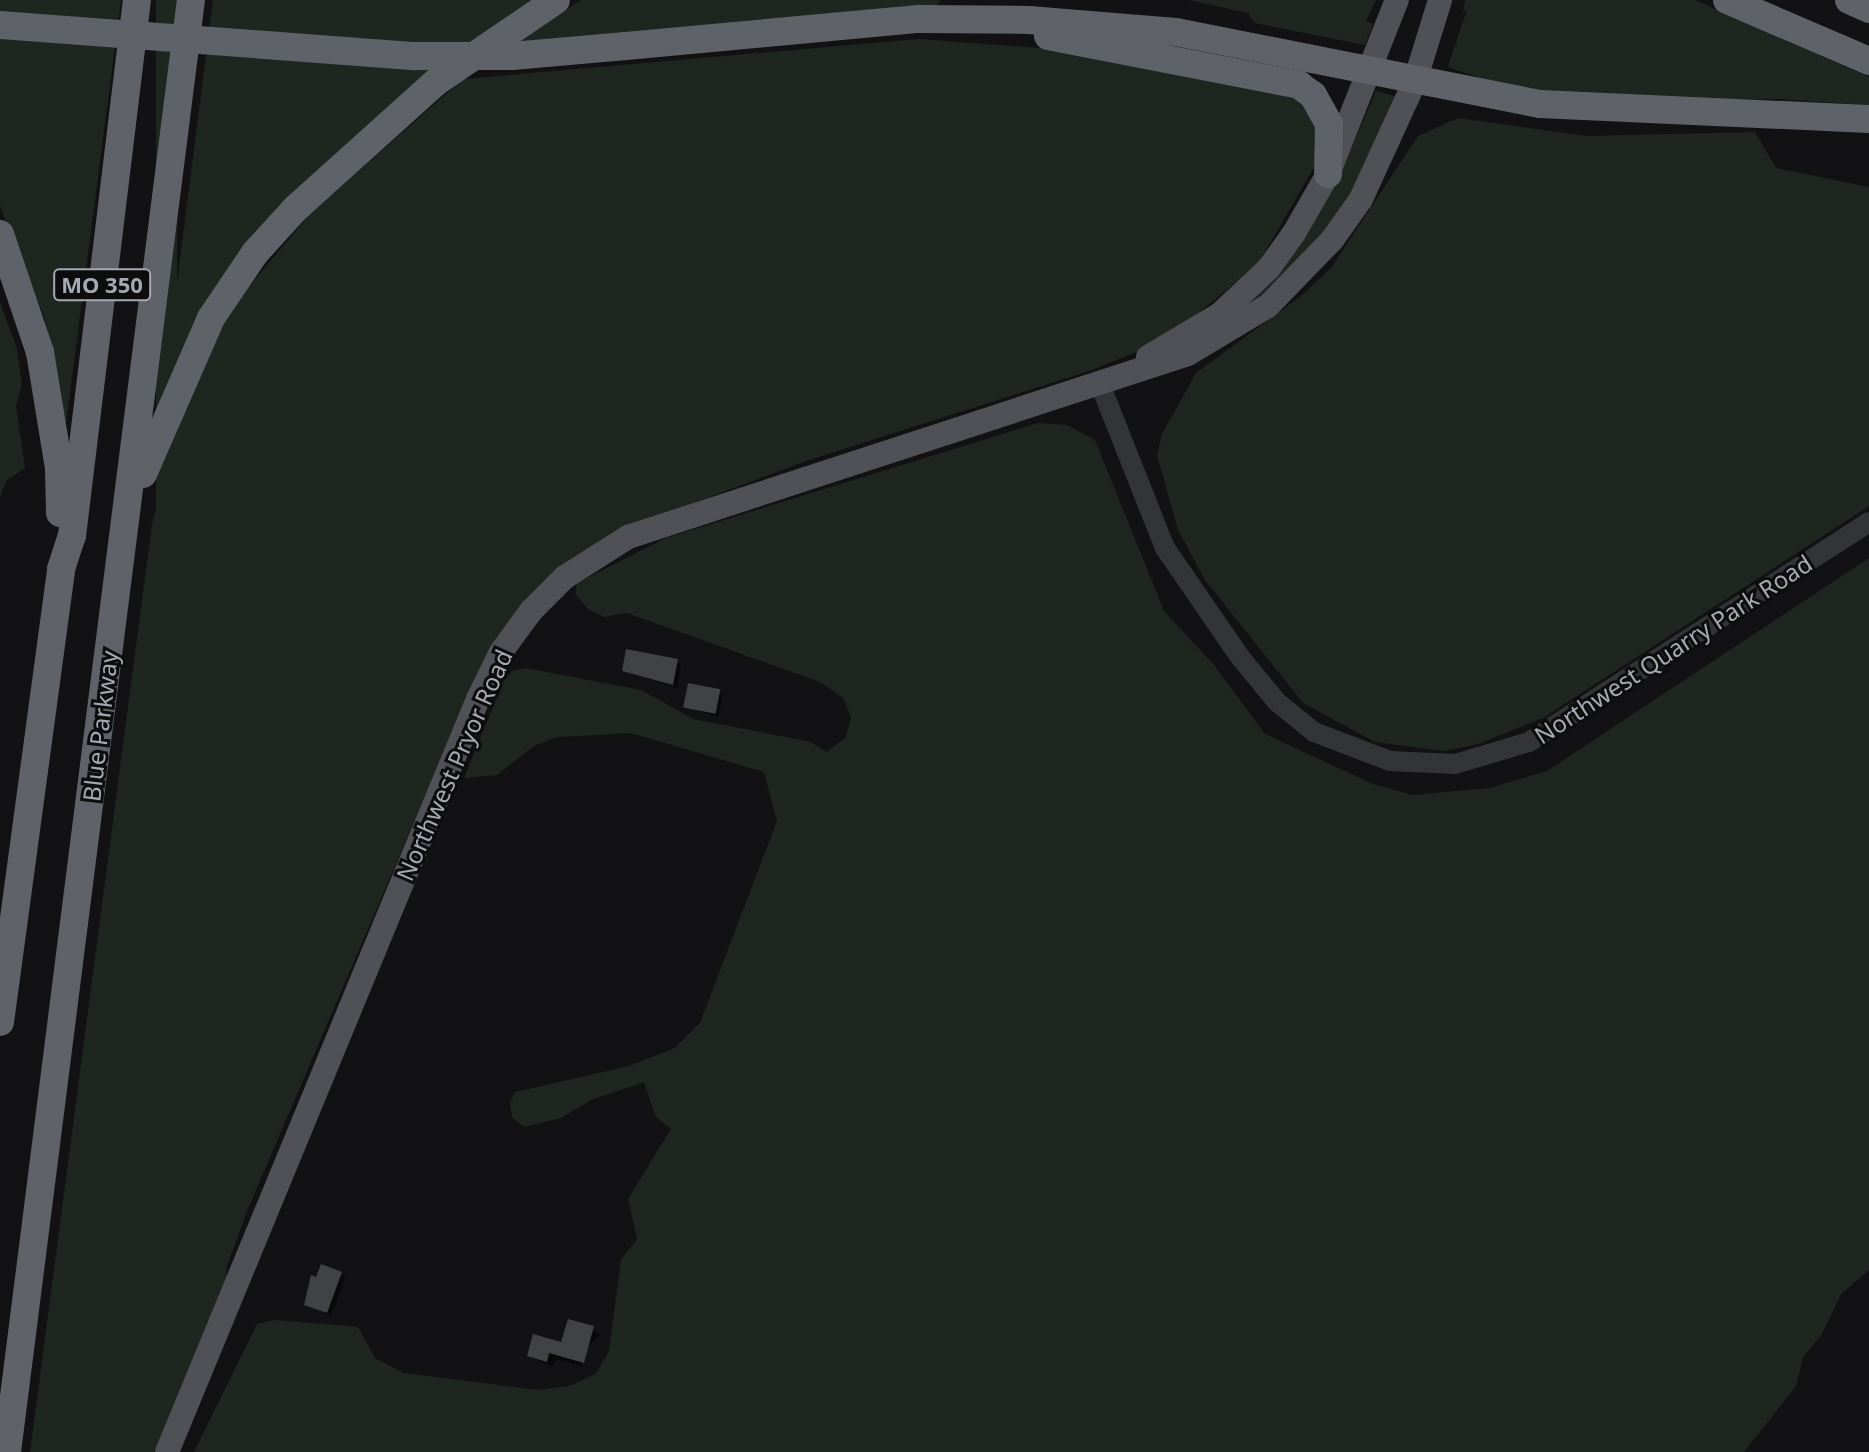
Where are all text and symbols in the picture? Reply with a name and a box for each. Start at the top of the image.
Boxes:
road number: MO 350 [52,267,152,303]
street label: Northwest Quarry Park Road [1529,548,1817,750]
street label: Northwest Pryor Road [390,645,518,885]
street label: Blue Parkway [76,649,124,803]

